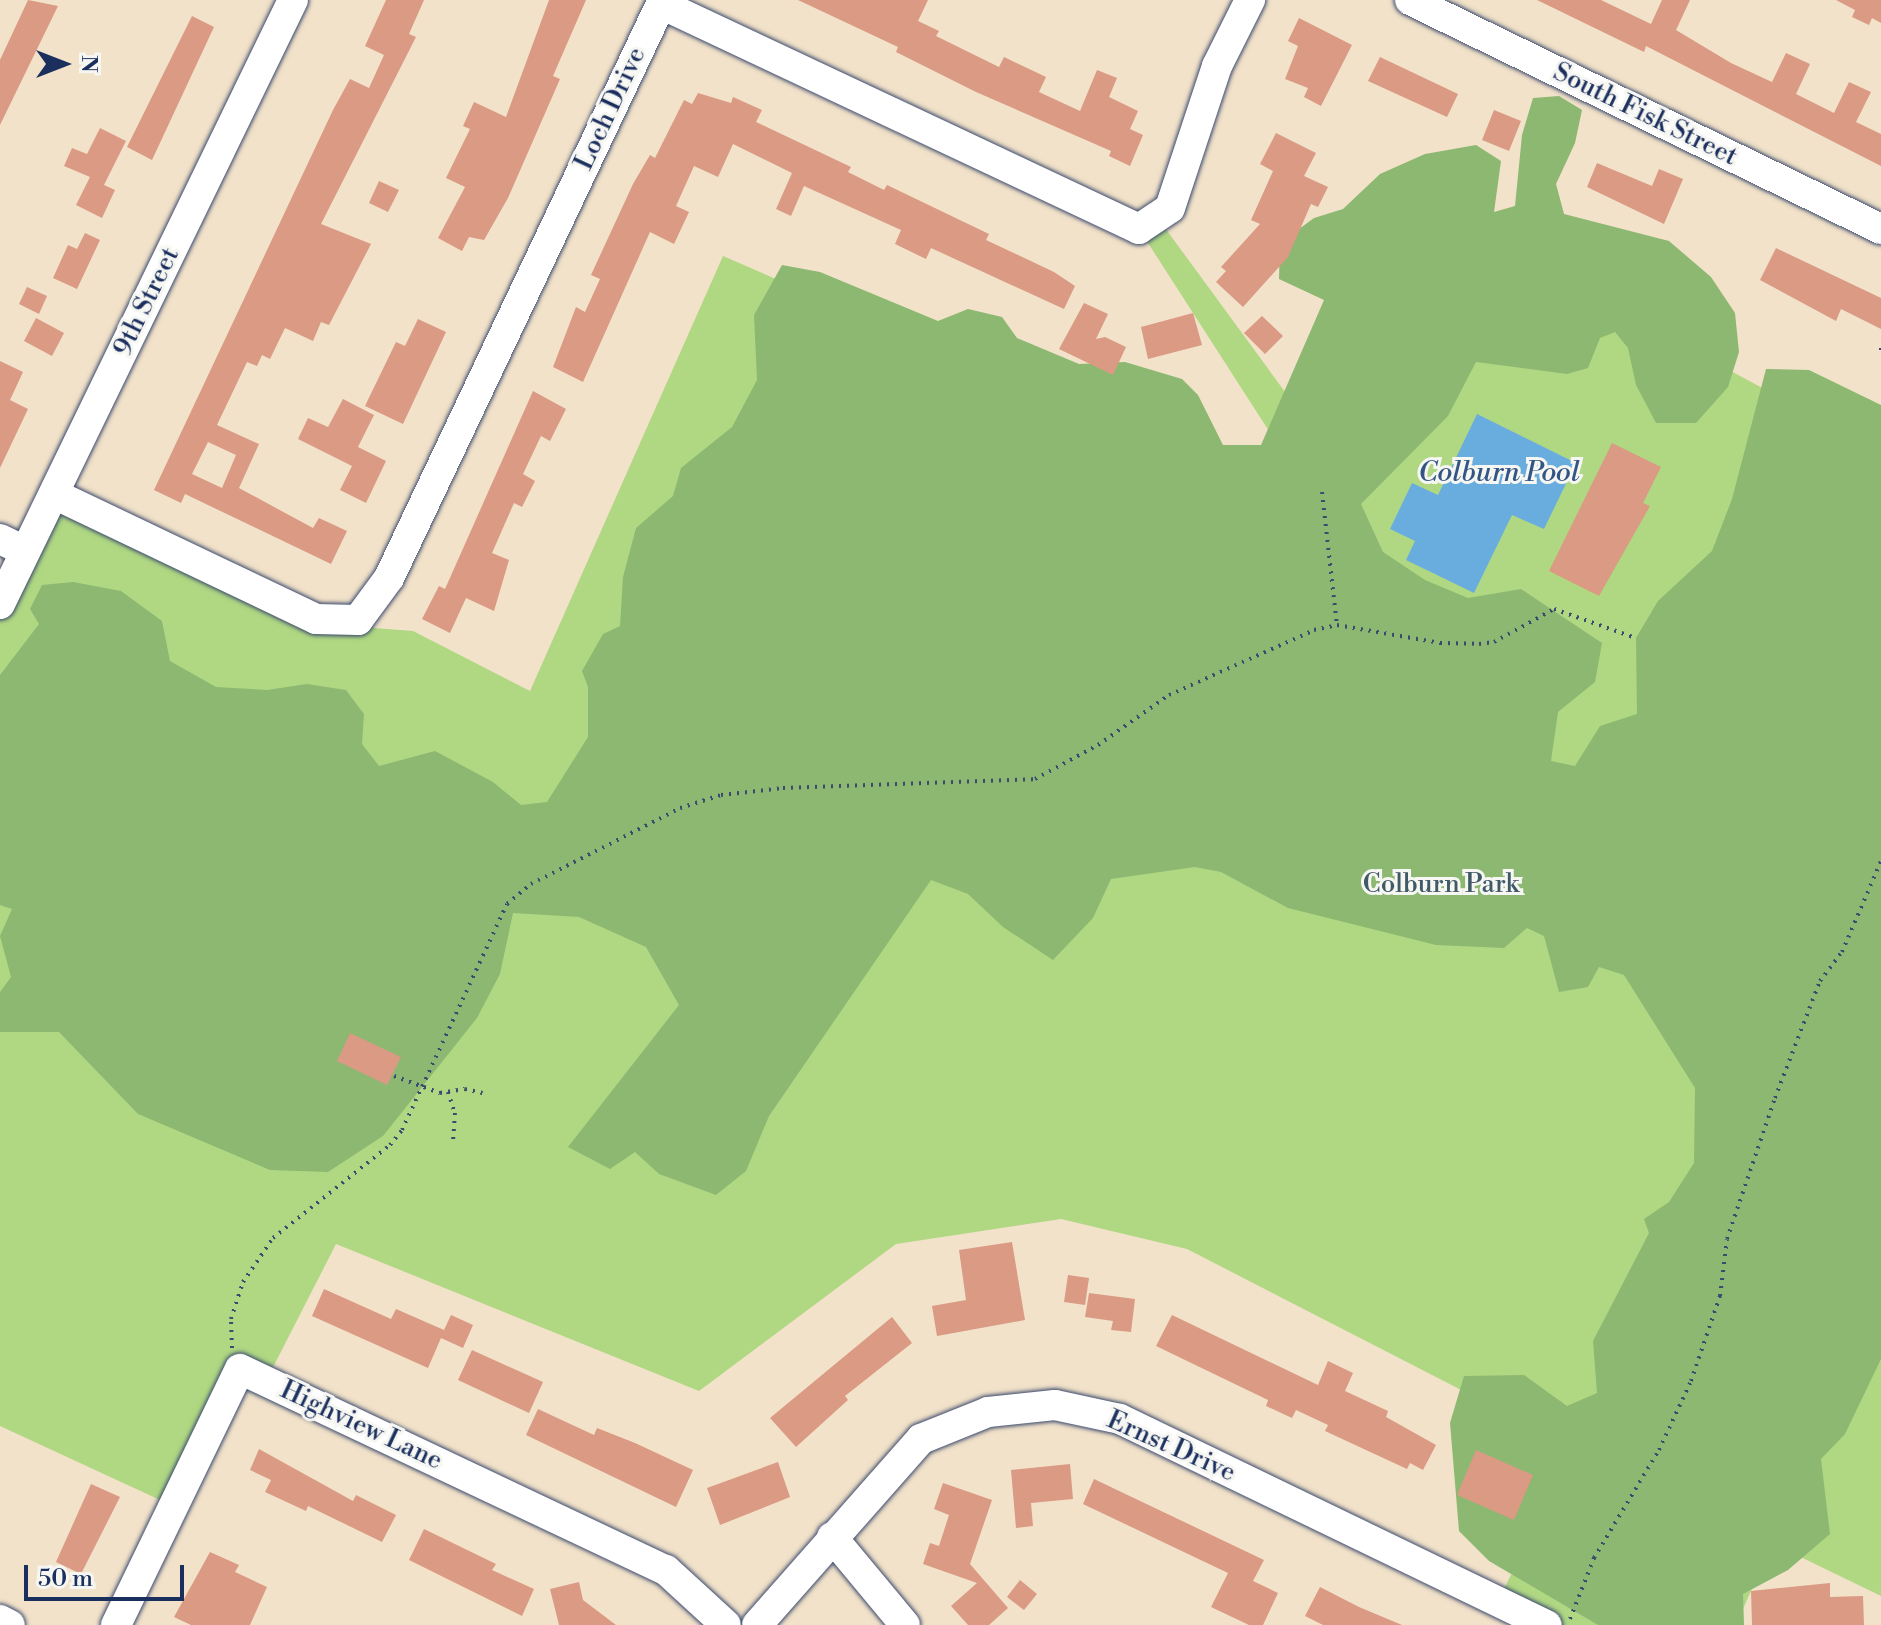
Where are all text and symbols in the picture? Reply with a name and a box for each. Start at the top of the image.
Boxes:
north arrow [24,24,104,104]
street label: Loch Drive [569,43,653,175]
text: N [75,55,102,73]
street label: South Fisk Street [1548,57,1742,173]
street label: 9th Street [107,243,187,361]
water label: Colburn Pool [1418,456,1580,490]
park label: Colburn Park [1363,869,1519,901]
street label: Highview Lane [275,1375,447,1477]
street label: Ernst Drive [1102,1405,1240,1489]
scale bar [28,1549,188,1599]
text: 50 m [38,1564,93,1594]

